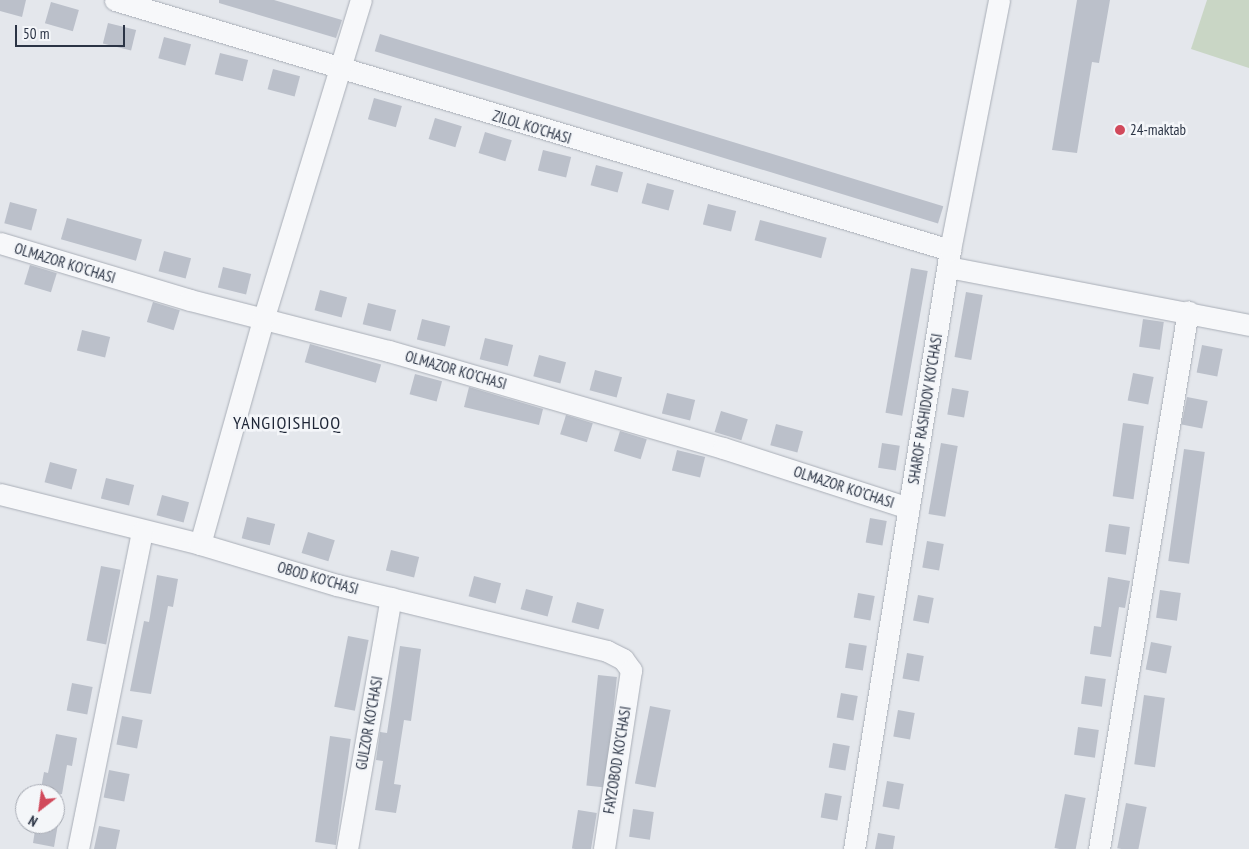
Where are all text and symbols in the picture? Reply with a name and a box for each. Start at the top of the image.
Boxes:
scale bar [18,15,128,47]
text: 50 m [23,24,49,43]
street label: ZILOL KO'CHASI [490,106,574,148]
place label: 24-maktab [1130,121,1186,139]
marker: 24-maktab [1114,124,1126,136]
street label: OLMAZOR KO'CHASI [12,239,118,287]
street label: SHAROF RASHIDOV KO'CHASI [904,332,946,486]
street label: OLMAZOR KO'CHASI [403,347,509,393]
district label: YANGIQISHLOQ [231,412,343,434]
street label: OLMAZOR KO'CHASI [791,462,897,512]
street label: OBOD KO'CHASI [275,558,361,598]
street label: GULZOR KO'CHASI [352,675,386,771]
street label: FAYZOBOD KO'CHASI [600,705,634,815]
north arrow [15,784,65,834]
text: N [25,811,41,831]

